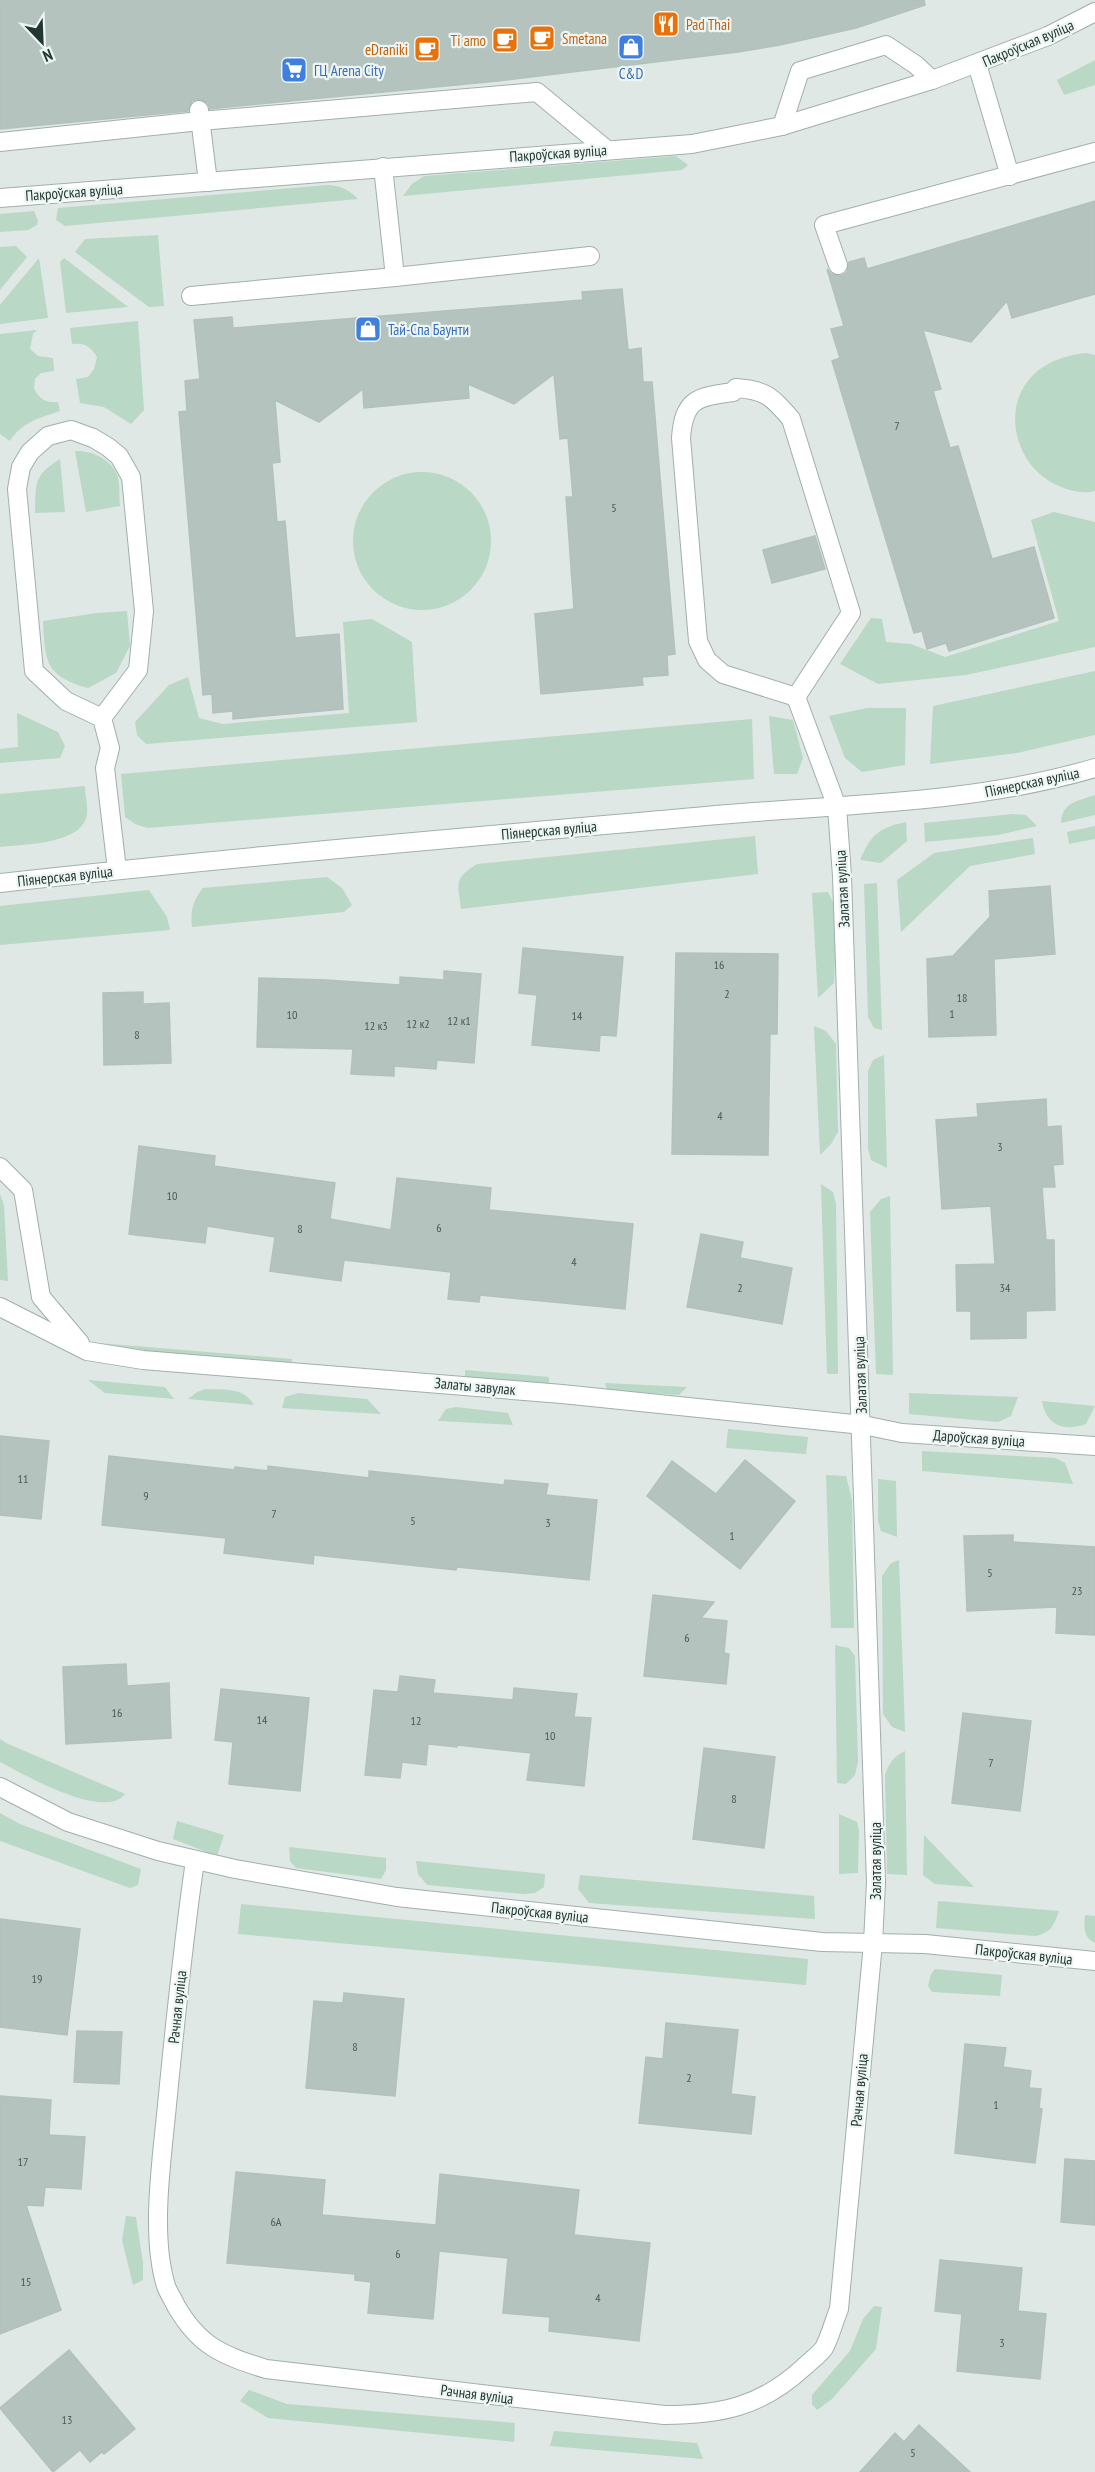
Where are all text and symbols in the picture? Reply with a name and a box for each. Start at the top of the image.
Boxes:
restaurant icon: Pad Thai [651,9,681,39]
north arrow [12,12,72,72]
place label: Pad Thai [686,15,730,34]
street label: Пакроўская вуліца [979,15,1077,71]
cafe icon: Smetana [527,23,557,53]
cafe icon: Ti amo [490,25,520,55]
place label: Smetana [562,29,607,48]
place label: Ti amo [451,31,486,50]
shop icon: C&D [616,32,646,62]
cafe icon: eDraniki [412,34,442,64]
place label: eDraniki [365,40,408,59]
text: N [40,45,56,67]
supermarket icon: ГЦ Arena City [279,55,309,85]
place label: ГЦ Arena City [314,61,384,80]
place label: C&D [619,64,643,83]
street label: Пакроўская вуліца [509,140,607,166]
street label: Пакроўская вуліца [25,179,123,205]
shop icon: Тай-Спа Баунти [353,314,383,344]
place label: Тай-Спа Баунти [388,320,469,339]
house number: 7 [894,418,900,433]
house number: 5 [611,500,617,515]
street label: Піянерская вуліца [983,763,1081,801]
street label: Піянерская вуліца [500,816,598,844]
street label: Залатая вуліца [830,850,854,928]
street label: Піянерская вуліца [16,862,114,890]
house number: 16 [714,957,724,972]
house number: 2 [724,986,730,1001]
house number: 18 [957,990,967,1005]
house number: 1 [949,1006,955,1021]
house number: 10 [287,1007,297,1022]
house number: 14 [572,1008,583,1023]
house number: 12 к1 [447,1013,471,1028]
house number: 12 к2 [406,1016,430,1031]
house number: 12 к3 [364,1018,388,1033]
house number: 8 [134,1027,140,1042]
house number: 4 [717,1108,723,1123]
house number: 3 [997,1139,1003,1154]
house number: 10 [167,1188,177,1203]
house number: 6 [436,1220,442,1235]
house number: 8 [297,1221,303,1236]
house number: 4 [571,1254,577,1269]
house number: 2 [737,1280,743,1295]
house number: 34 [1000,1280,1011,1295]
street label: Залатая вуліца [849,1336,871,1414]
street label: Залаты завулак [434,1373,517,1399]
street label: Дароўская вуліца [932,1425,1026,1451]
house number: 11 [18,1471,28,1486]
house number: 9 [143,1488,149,1503]
house number: 7 [271,1506,277,1521]
house number: 5 [410,1513,416,1528]
house number: 3 [545,1515,551,1530]
house number: 1 [729,1528,735,1543]
house number: 5 [987,1565,993,1580]
house number: 23 [1072,1583,1082,1598]
house number: 6 [684,1630,690,1645]
house number: 16 [112,1705,122,1720]
house number: 14 [257,1712,268,1727]
house number: 12 [411,1713,421,1728]
house number: 10 [545,1728,555,1743]
house number: 7 [988,1755,994,1770]
house number: 8 [731,1791,737,1806]
street label: Залатая вуліца [866,1822,885,1900]
street label: Пакроўская вуліца [490,1897,590,1927]
street label: Пакроўская вуліца [974,1939,1074,1969]
street label: Рачная вуліца [164,1970,190,2044]
house number: 19 [32,1971,42,1986]
house number: 8 [352,2039,358,2054]
street label: Рачная вуліца [846,2053,872,2127]
house number: 2 [686,2070,692,2085]
house number: 1 [993,2097,999,2112]
house number: 17 [18,2154,28,2169]
house number: 6А [270,2214,282,2229]
house number: 6 [395,2246,401,2261]
house number: 15 [21,2274,31,2289]
house number: 4 [595,2290,601,2305]
house number: 3 [999,2335,1005,2350]
street label: Рачная вуліца [439,2380,515,2408]
house number: 13 [62,2412,72,2427]
house number: 5 [910,2445,916,2460]

